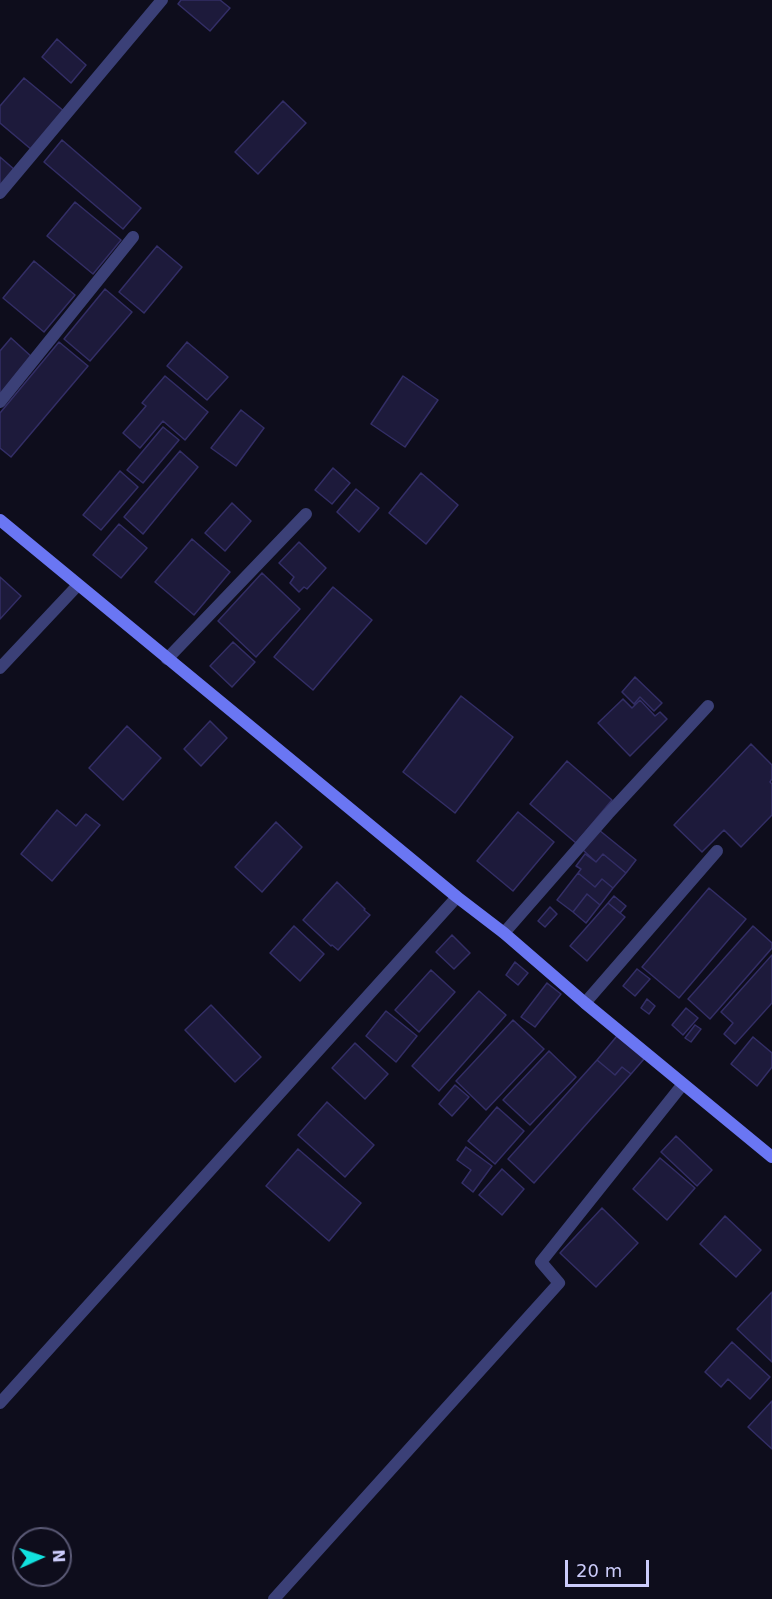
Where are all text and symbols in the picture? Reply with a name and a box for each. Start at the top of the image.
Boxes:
north arrow [12,1527,72,1587]
scale bar [568,1548,652,1586]
text: N [49,1549,68,1563]
text: 20 m [576,1560,622,1581]

